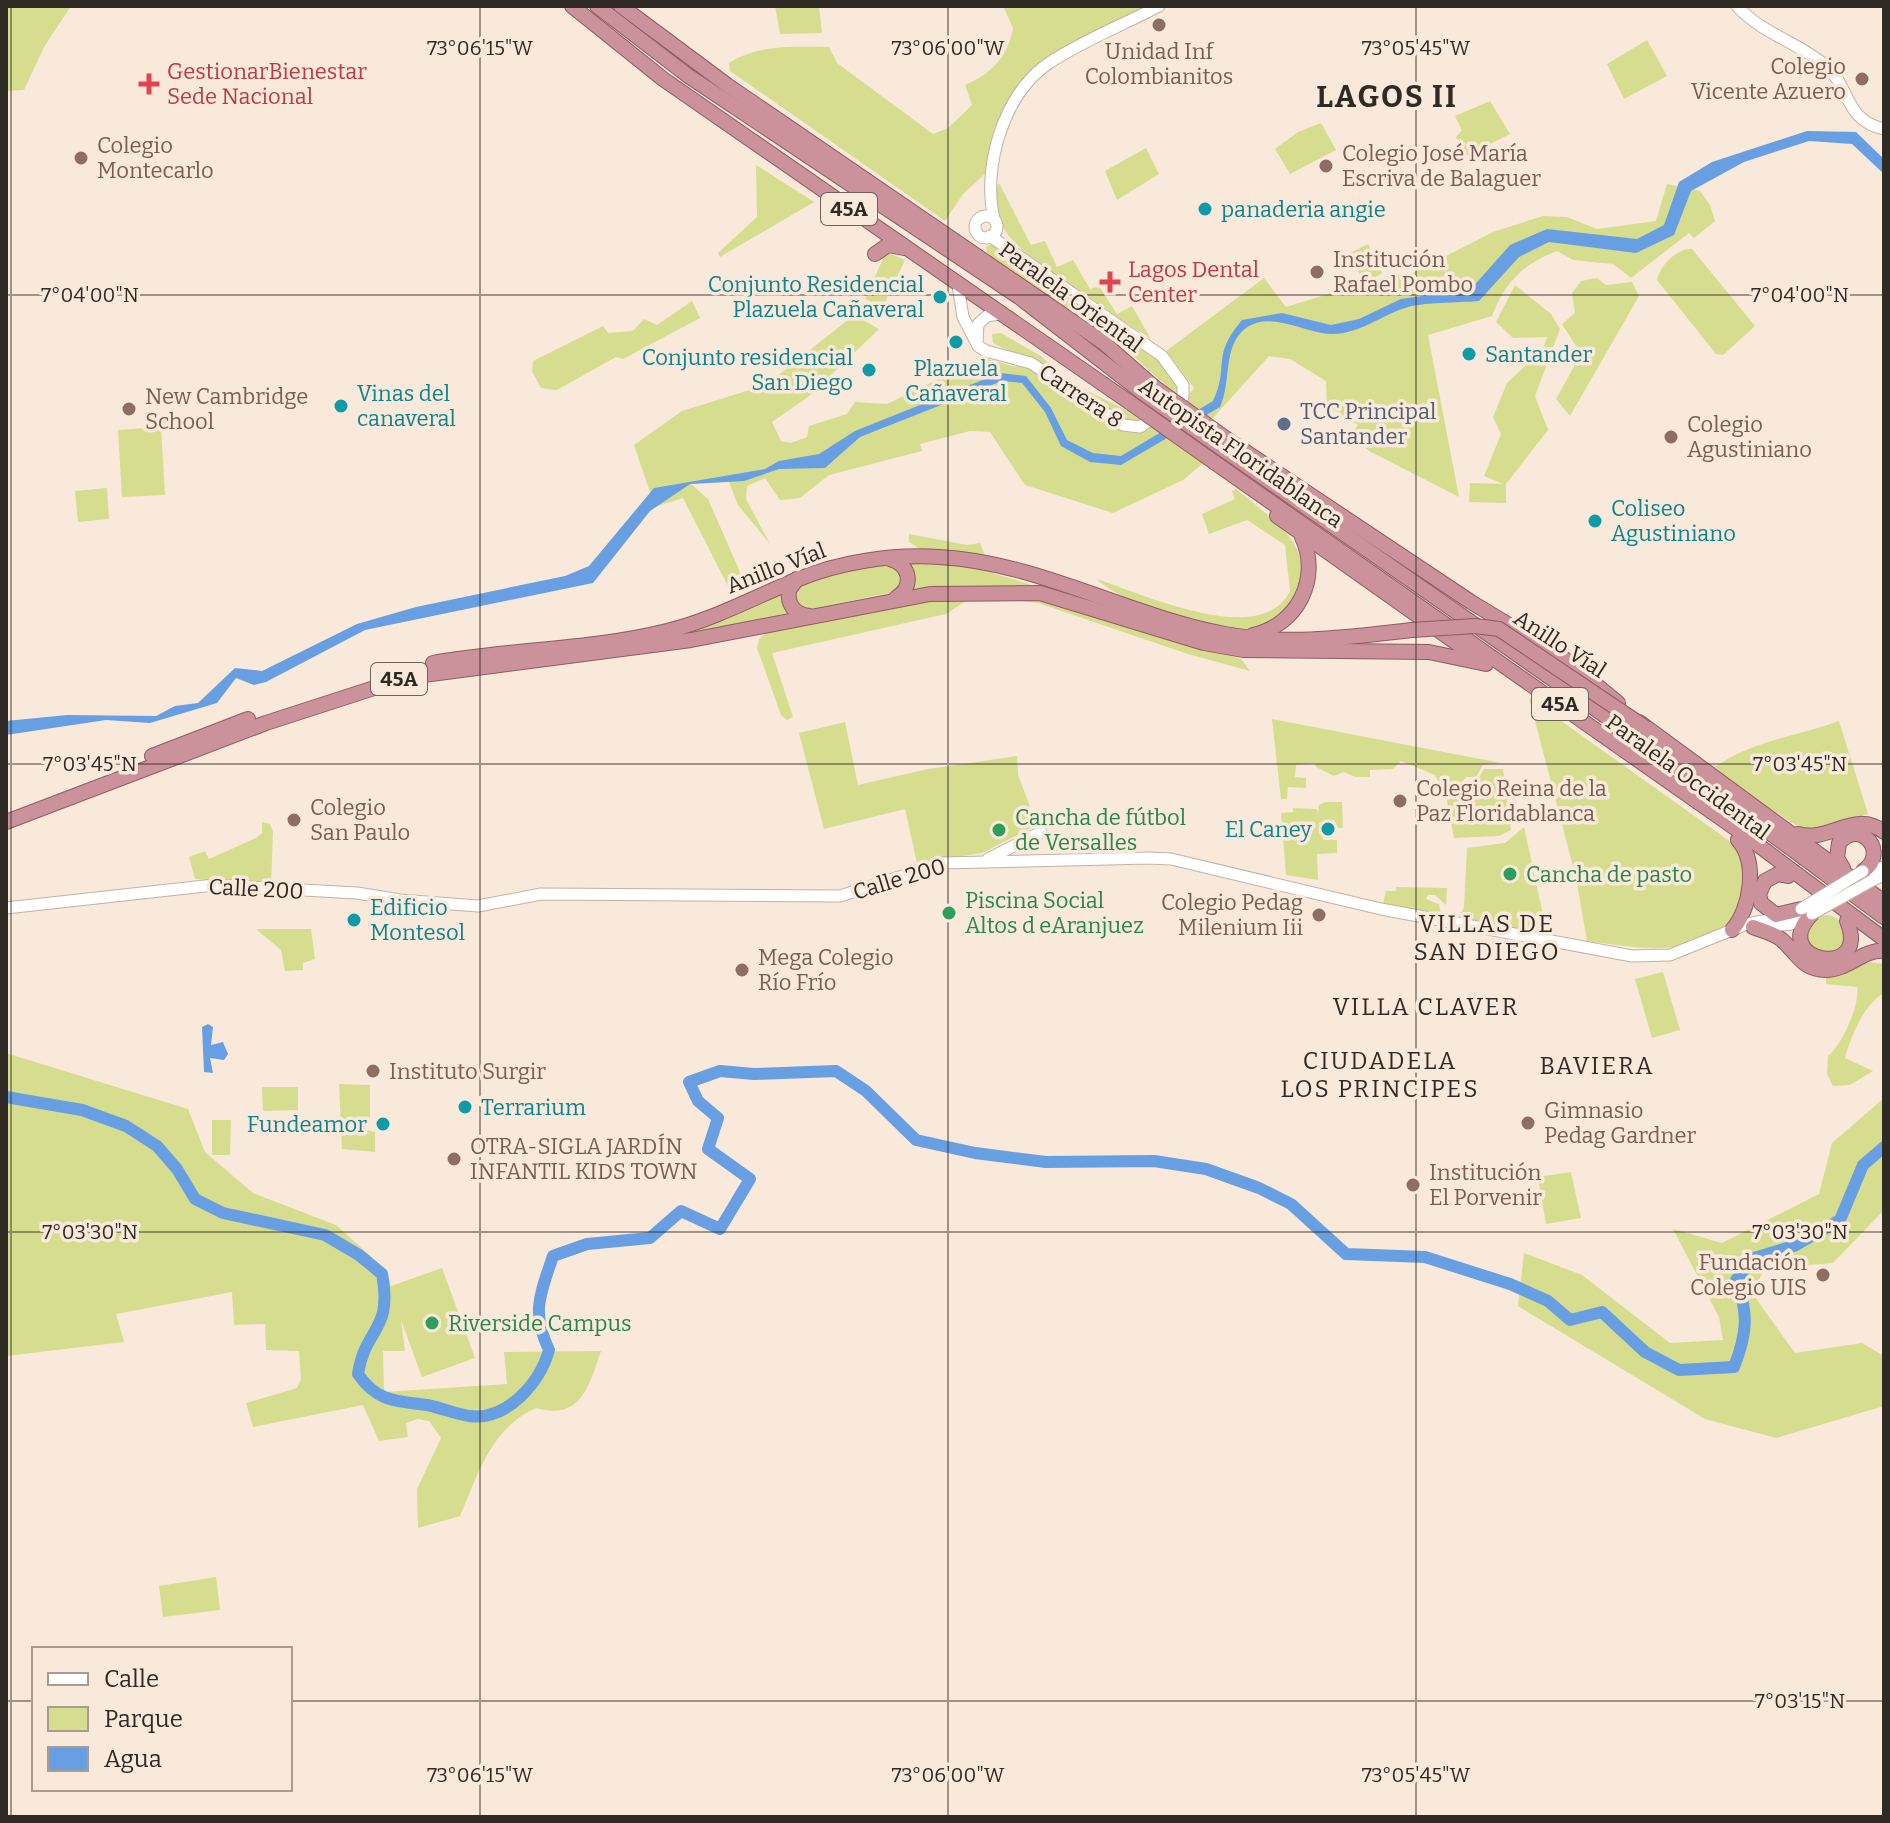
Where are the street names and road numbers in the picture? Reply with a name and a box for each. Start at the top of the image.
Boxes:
road number: 45A [821,193,877,225]
street label: Paralela Oriental [994,236,1148,358]
street label: Carrera 8 [1034,358,1128,434]
street label: Autopista Floridablanca [1134,372,1348,534]
street label: Anillo Víal [722,537,830,599]
street label: Anillo Víal [1509,604,1611,684]
road number: 45A [371,663,427,695]
road number: 45A [1532,688,1588,720]
street label: Paralela Occidental [1601,708,1775,846]
street label: Calle 200 [850,852,948,906]
street label: Calle 200 [208,873,304,905]

